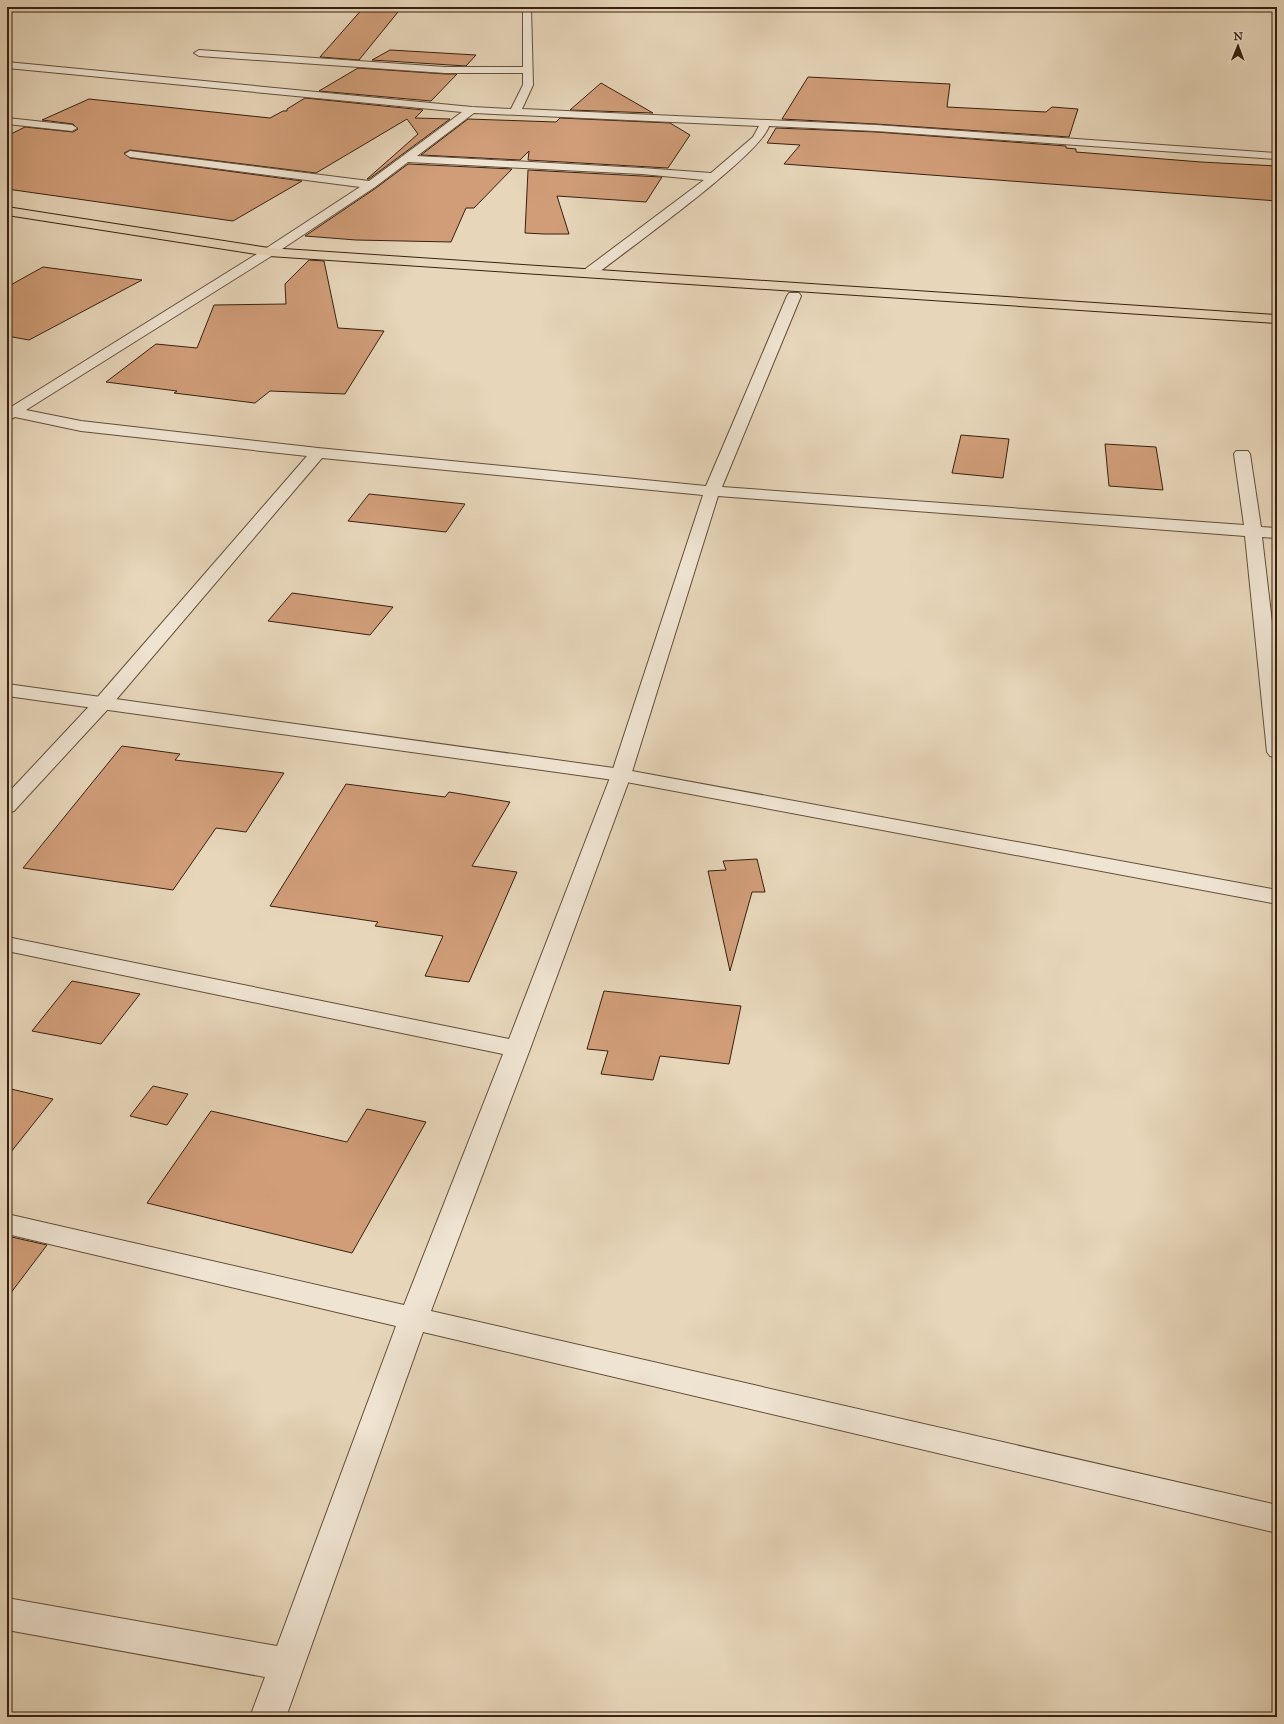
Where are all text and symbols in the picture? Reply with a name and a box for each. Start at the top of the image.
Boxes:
north arrow [1218,26,1258,66]
text: N [1233,30,1244,43]

